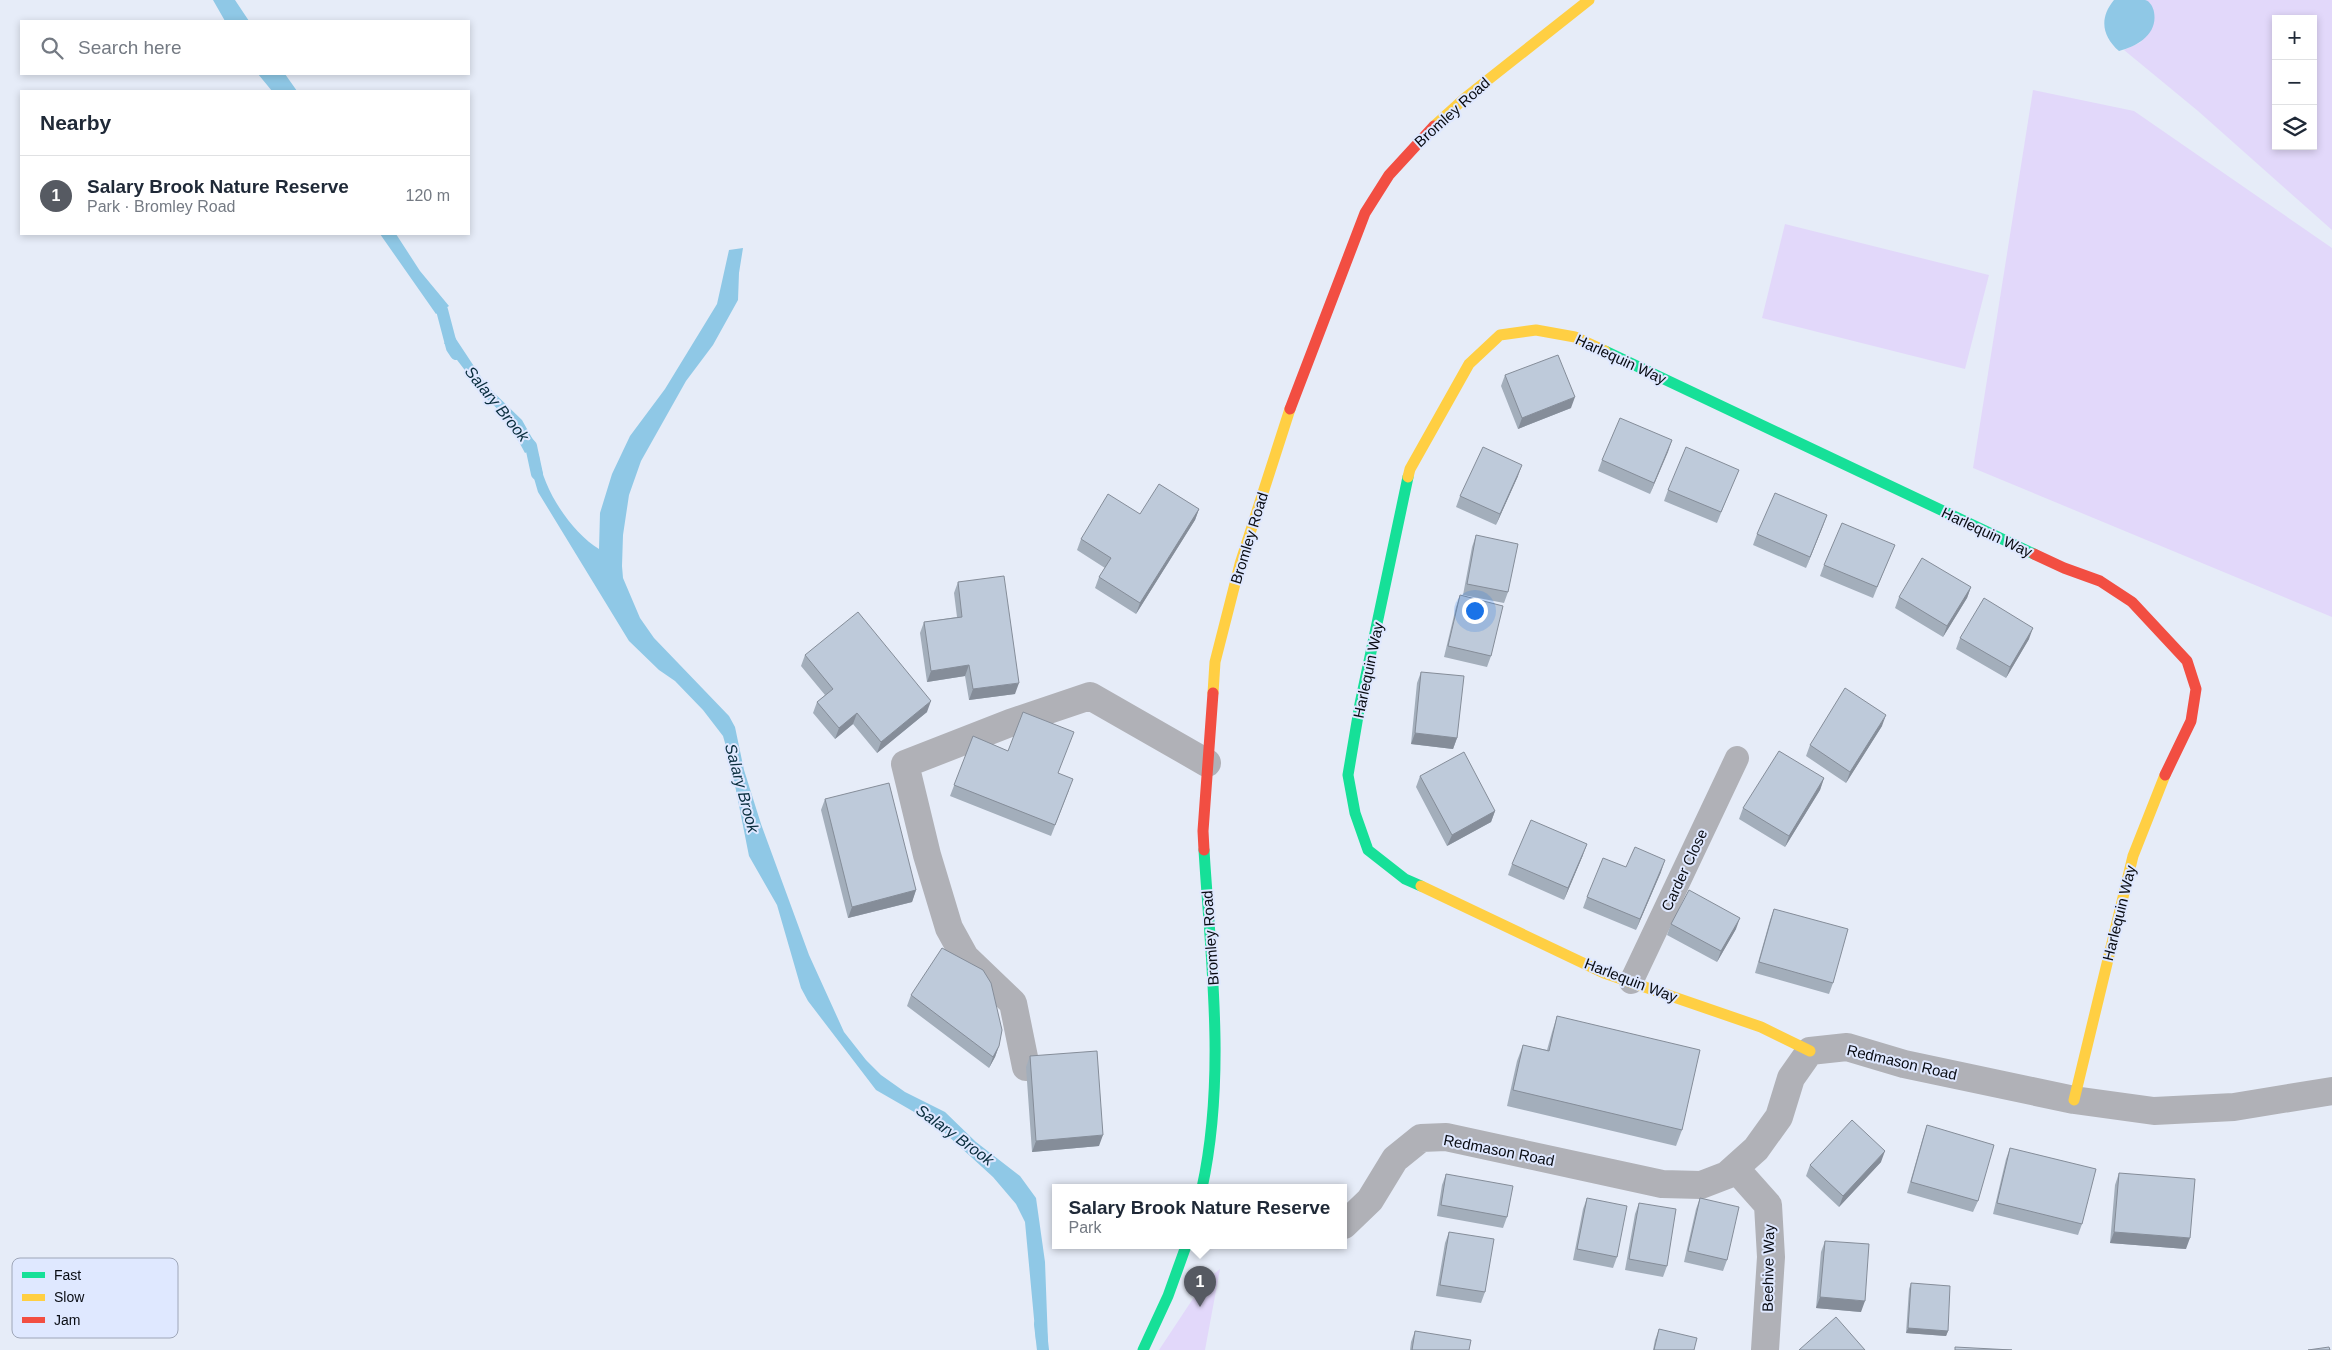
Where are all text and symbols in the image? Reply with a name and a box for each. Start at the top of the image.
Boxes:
map controls [2272,15,2317,150]
button: + [2272,15,2317,60]
search box [20,20,470,75]
icon: search [38,34,66,62]
text: Search here [78,37,182,58]
button: − [2272,60,2317,105]
street label: Bromley Road [1411,74,1493,150]
button: layers [2272,105,2317,150]
text: Nearby [40,111,111,134]
text: Salary Brook Nature Reserve [87,176,349,197]
text: 1 [52,187,60,204]
text: 120 m [406,187,450,204]
text: Park · Bromley Road [87,198,236,215]
street label: Harlequin Way [1573,331,1669,388]
water label: Salary Brook [462,363,533,446]
street label: Bromley Road [1227,490,1271,586]
street label: Harlequin Way [1939,504,2035,561]
your location [1462,598,1488,624]
street label: Harlequin Way [1350,620,1387,720]
water label: Salary Brook [722,742,762,835]
street label: Carder Close [1658,826,1710,914]
street label: Harlequin Way [2099,863,2139,963]
street label: Bromley Road [1198,890,1222,986]
street label: Harlequin Way [1582,955,1680,1006]
street label: Redmason Road [1845,1041,1959,1083]
water label: Salary Brook [913,1101,998,1169]
street label: Redmason Road [1442,1131,1556,1169]
popup [1052,1184,1347,1249]
text: Salary Brook Nature Reserve [1069,1197,1330,1218]
text: Park [1069,1219,1101,1236]
street label: Beehive Way [1759,1223,1777,1312]
legend [12,1258,178,1338]
pin: 1 [1184,1266,1216,1307]
text: Fast [54,1267,81,1283]
text: Slow [54,1289,85,1305]
text: Jam [54,1312,80,1328]

